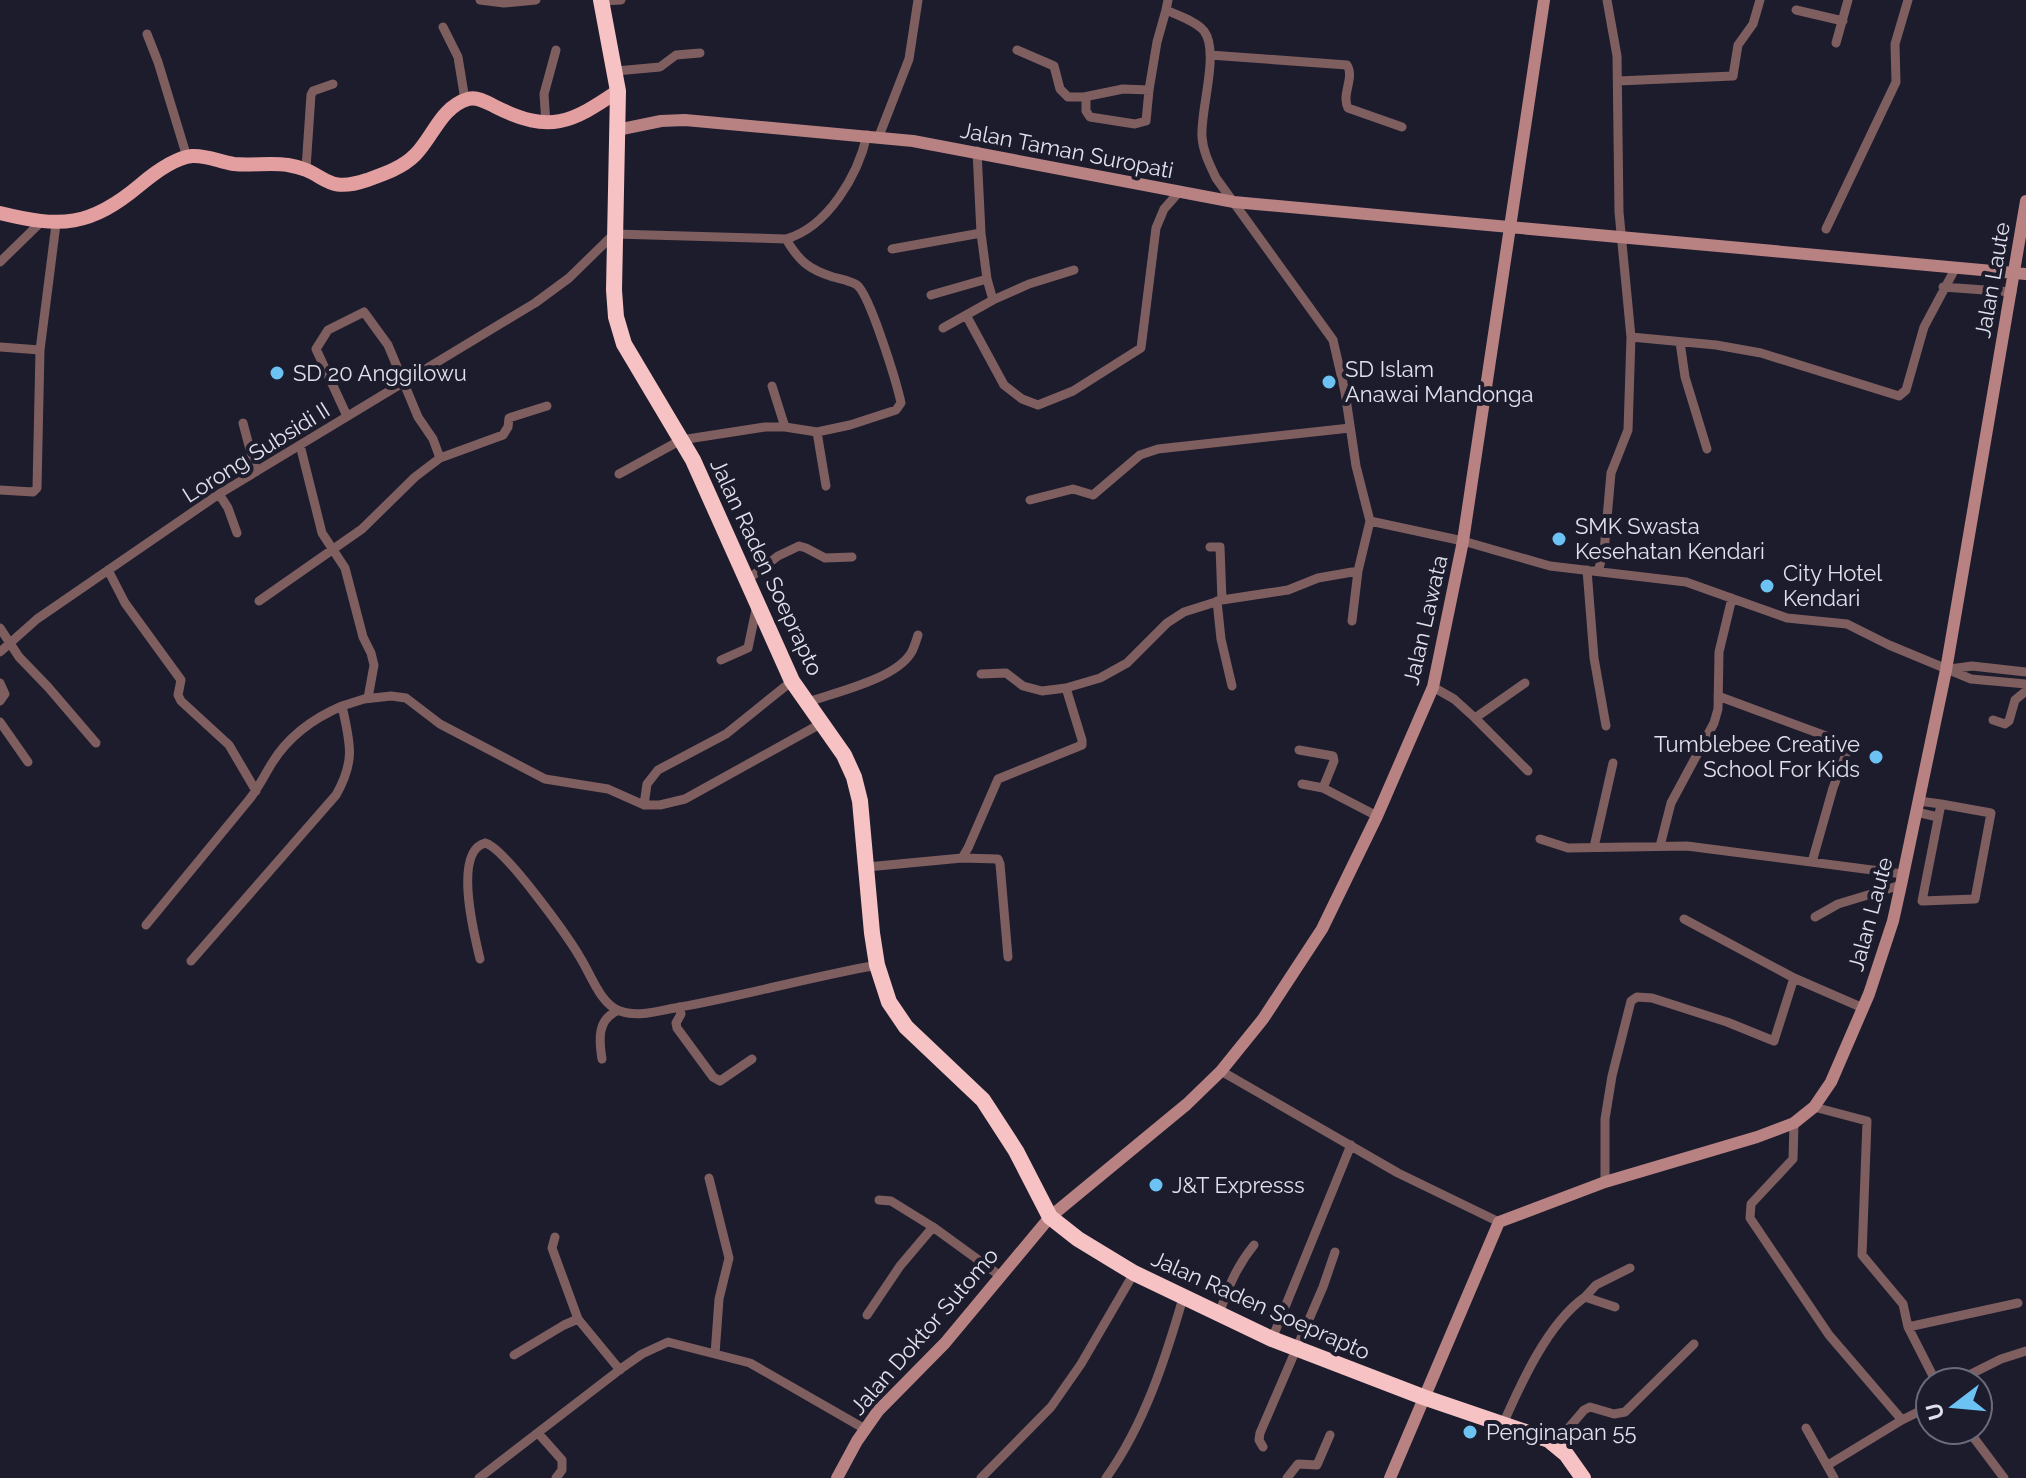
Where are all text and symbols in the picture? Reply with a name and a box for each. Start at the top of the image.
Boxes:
street label: Jalan Taman Suropati [958,117,1176,183]
street label: Jalan Laute [1969,220,2015,340]
place label: SD Islam Anawai Mandonga [1345,356,1534,407]
place label: SD 20 Anggilowu [293,360,467,386]
marker: SD 20 Anggilowu [268,364,286,382]
marker: SD Islam Anawai Mandonga [1320,373,1338,391]
street label: Lorong Subsidi II [178,396,334,508]
street label: Jalan Raden Soeprapto [705,454,829,680]
place label: SMK Swasta Kesehatan Kendari [1575,513,1765,564]
marker: SMK Swasta Kesehatan Kendari [1550,530,1568,548]
street label: Jalan Lawata [1397,553,1453,687]
place label: City Hotel Kendari [1783,560,1882,611]
marker: City Hotel Kendari [1758,577,1776,595]
place label: Tumblebee Creative School For Kids [1654,731,1860,782]
marker: Tumblebee Creative School For Kids [1867,748,1885,766]
street label: Jalan Laute [1842,854,1898,974]
place label: J&T Expresss [1172,1172,1305,1198]
marker: J&T Expresss [1147,1176,1165,1194]
street label: Jalan Doktor Sutomo [845,1242,1003,1420]
street label: Jalan Raden Soeprapto [1148,1245,1374,1365]
north arrow [1914,1366,1994,1446]
text: U [1920,1400,1950,1423]
place label: Penginapan 55 [1486,1419,1636,1445]
marker: Penginapan 55 [1461,1423,1479,1441]

